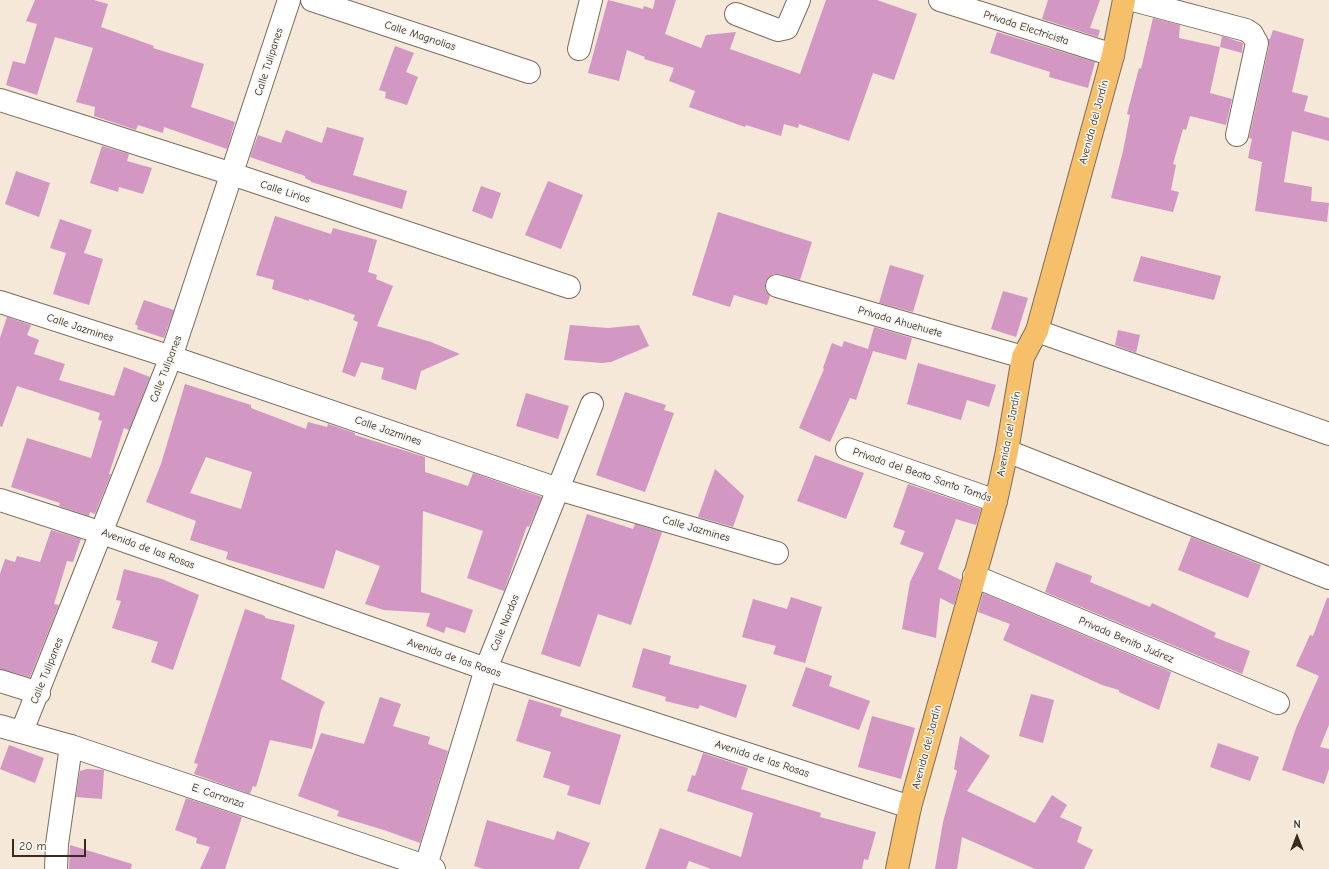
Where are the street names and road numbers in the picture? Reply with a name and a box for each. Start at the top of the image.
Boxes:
street label: Privada Electricista [982,8,1070,48]
street label: Calle Magnolias [383,18,457,54]
street label: Calle Tulipanes [252,26,286,98]
street label: Avenida del Jardín [1076,78,1112,166]
street label: Calle Lirios [258,178,312,206]
street label: Privada Ahuehuete [856,304,944,340]
street label: Calle Jazmines [45,311,115,345]
street label: Calle Tulipanes [147,334,185,404]
street label: Avenida del Jardín [994,390,1024,478]
street label: Calle Jazmines [353,413,423,449]
street label: Privada del Beato Santo Tomás [851,445,993,505]
street label: Calle Jazmines [661,513,731,545]
street label: Avenida de las Rosas [100,526,196,572]
street label: Calle Nardos [488,593,522,653]
street label: Privada Benito Juárez [1076,614,1176,666]
street label: Calle Tulipanes [28,636,66,706]
street label: Avenida de las Rosas [405,636,503,680]
street label: Avenida del Jardín [909,703,945,791]
street label: Avenida de las Rosas [713,738,811,780]
street label: E. Carranza [190,781,246,811]

